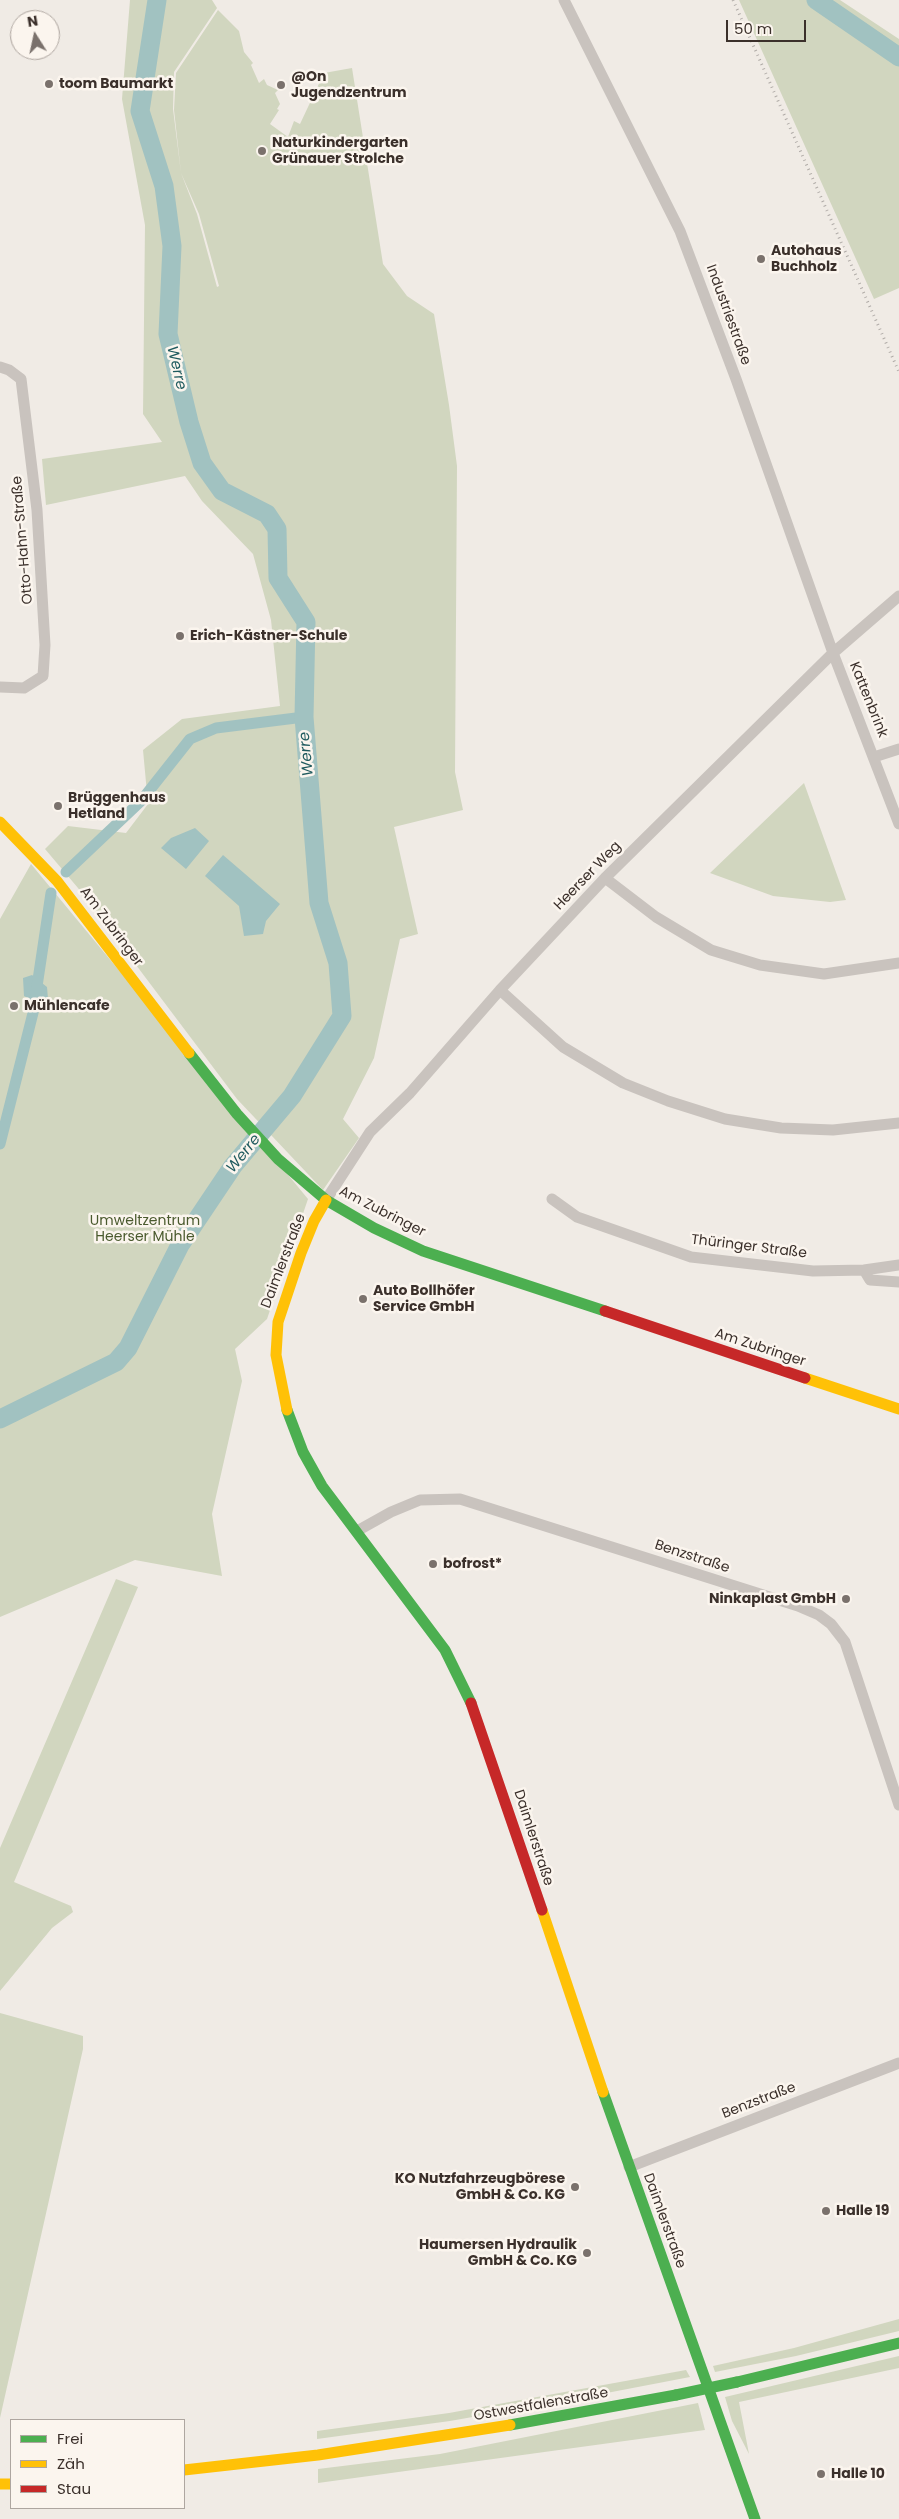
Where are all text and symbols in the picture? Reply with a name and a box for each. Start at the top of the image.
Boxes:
north arrow [10,10,60,60]
text: N [26,10,39,32]
scale bar [729,10,809,42]
text: 50 m [734,18,772,39]
place label: @On Jugendzentrum [291,69,407,102]
place label: toom Baumarkt [59,76,173,92]
marker: toom Baumarkt [43,78,55,90]
marker: @On Jugendzentrum [275,79,287,91]
place label: Naturkindergarten Grünauer Strolche [272,135,408,168]
marker: Naturkindergarten Grünauer Strolche [256,145,268,157]
place label: Autohaus Buchholz [771,243,842,276]
marker: Autohaus Buchholz [755,253,767,265]
street label: Industriestraße [702,262,754,368]
water label: Werre [162,344,190,392]
street label: Otto-Hahn-Straße [9,475,37,605]
place label: Erich-Kästner-Schule [190,628,347,644]
marker: Erich-Kästner-Schule [174,630,186,642]
street label: Kattenbrink [845,660,891,740]
water label: Werre [296,731,318,777]
place label: Brüggenhaus Hetland [68,790,166,822]
marker: Brüggenhaus Hetland [52,800,64,812]
street label: Heerser Weg [551,838,625,914]
street label: Am Zubringer [76,884,146,970]
place label: Mühlencafe [24,998,110,1014]
marker: Mühlencafe [8,1000,20,1012]
water label: Werre [223,1131,265,1177]
street label: Am Zubringer [336,1183,428,1241]
street label: Daimlerstraße [258,1211,310,1311]
park label: Umweltzentrum Heerser Mühle [90,1213,200,1246]
street label: Thüringer Straße [690,1232,808,1262]
place label: Auto Bollhöfer Service GmbH [373,1283,475,1315]
marker: Auto Bollhöfer Service GmbH [357,1293,369,1305]
street label: Am Zubringer [712,1325,808,1371]
street label: Benzstraße [652,1537,732,1577]
place label: bofrost* [443,1556,502,1572]
marker: bofrost* [427,1558,439,1570]
place label: Ninkaplast GmbH [709,1591,836,1607]
marker: Ninkaplast GmbH [840,1593,852,1605]
street label: Daimlerstraße [510,1788,556,1888]
street label: Benzstraße [720,2079,798,2123]
place label: KO Nutzfahrzeugbörese GmbH & Co. KG [395,2171,565,2204]
street label: Daimlerstraße [639,2171,689,2271]
marker: KO Nutzfahrzeugbörese GmbH & Co. KG [569,2181,581,2193]
place label: Halle 19 [836,2203,889,2219]
marker: Halle 19 [820,2205,832,2217]
place label: Haumersen Hydraulik GmbH & Co. KG [419,2237,577,2270]
marker: Haumersen Hydraulik GmbH & Co. KG [581,2247,593,2259]
street label: Ostwestfalenstraße [472,2385,610,2425]
legend [10,2419,185,2509]
text: Frei [57,2428,83,2449]
text: Zäh [57,2453,85,2474]
place label: Halle 10 [831,2466,885,2482]
marker: Halle 10 [815,2468,827,2480]
text: Stau [57,2478,91,2499]

